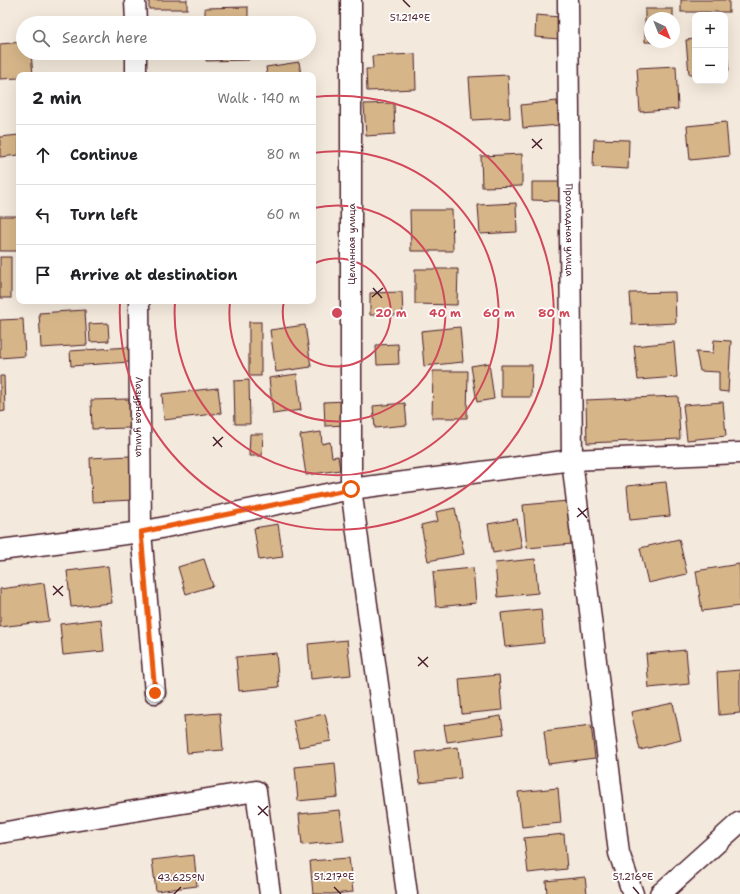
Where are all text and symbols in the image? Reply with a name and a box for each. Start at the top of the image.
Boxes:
text: 51.214°E [390,11,430,24]
north arrow [644,12,680,48]
map controls [692,12,728,84]
button: + [692,12,728,48]
search box [16,16,316,60]
icon: search [30,27,52,49]
text: Search here [62,28,148,48]
button: − [692,48,728,84]
text: 2 min [32,87,82,109]
text: Walk · 140 m [217,90,300,107]
icon: ahead [32,144,54,166]
text: Continue [70,145,138,165]
text: 80 m [266,146,300,163]
street label: Прохладная улица [563,183,576,277]
street label: Целинная улица [345,202,358,285]
icon: left [32,204,54,226]
text: Turn left [70,205,138,225]
text: 60 m [267,206,300,223]
icon: arrive [32,264,54,286]
text: Arrive at destination [70,265,238,285]
text: 20 m [375,305,407,321]
text: 40 m [429,305,461,321]
text: 60 m [483,305,515,321]
text: 80 m [538,305,570,321]
centre of rings [330,306,344,320]
street label: Лазурная улица [133,377,146,458]
route start [342,480,360,498]
route end [146,684,164,702]
text: 51.217°E [314,870,354,883]
text: 51.216°E [613,870,653,883]
text: 43.625°N [157,871,205,884]

